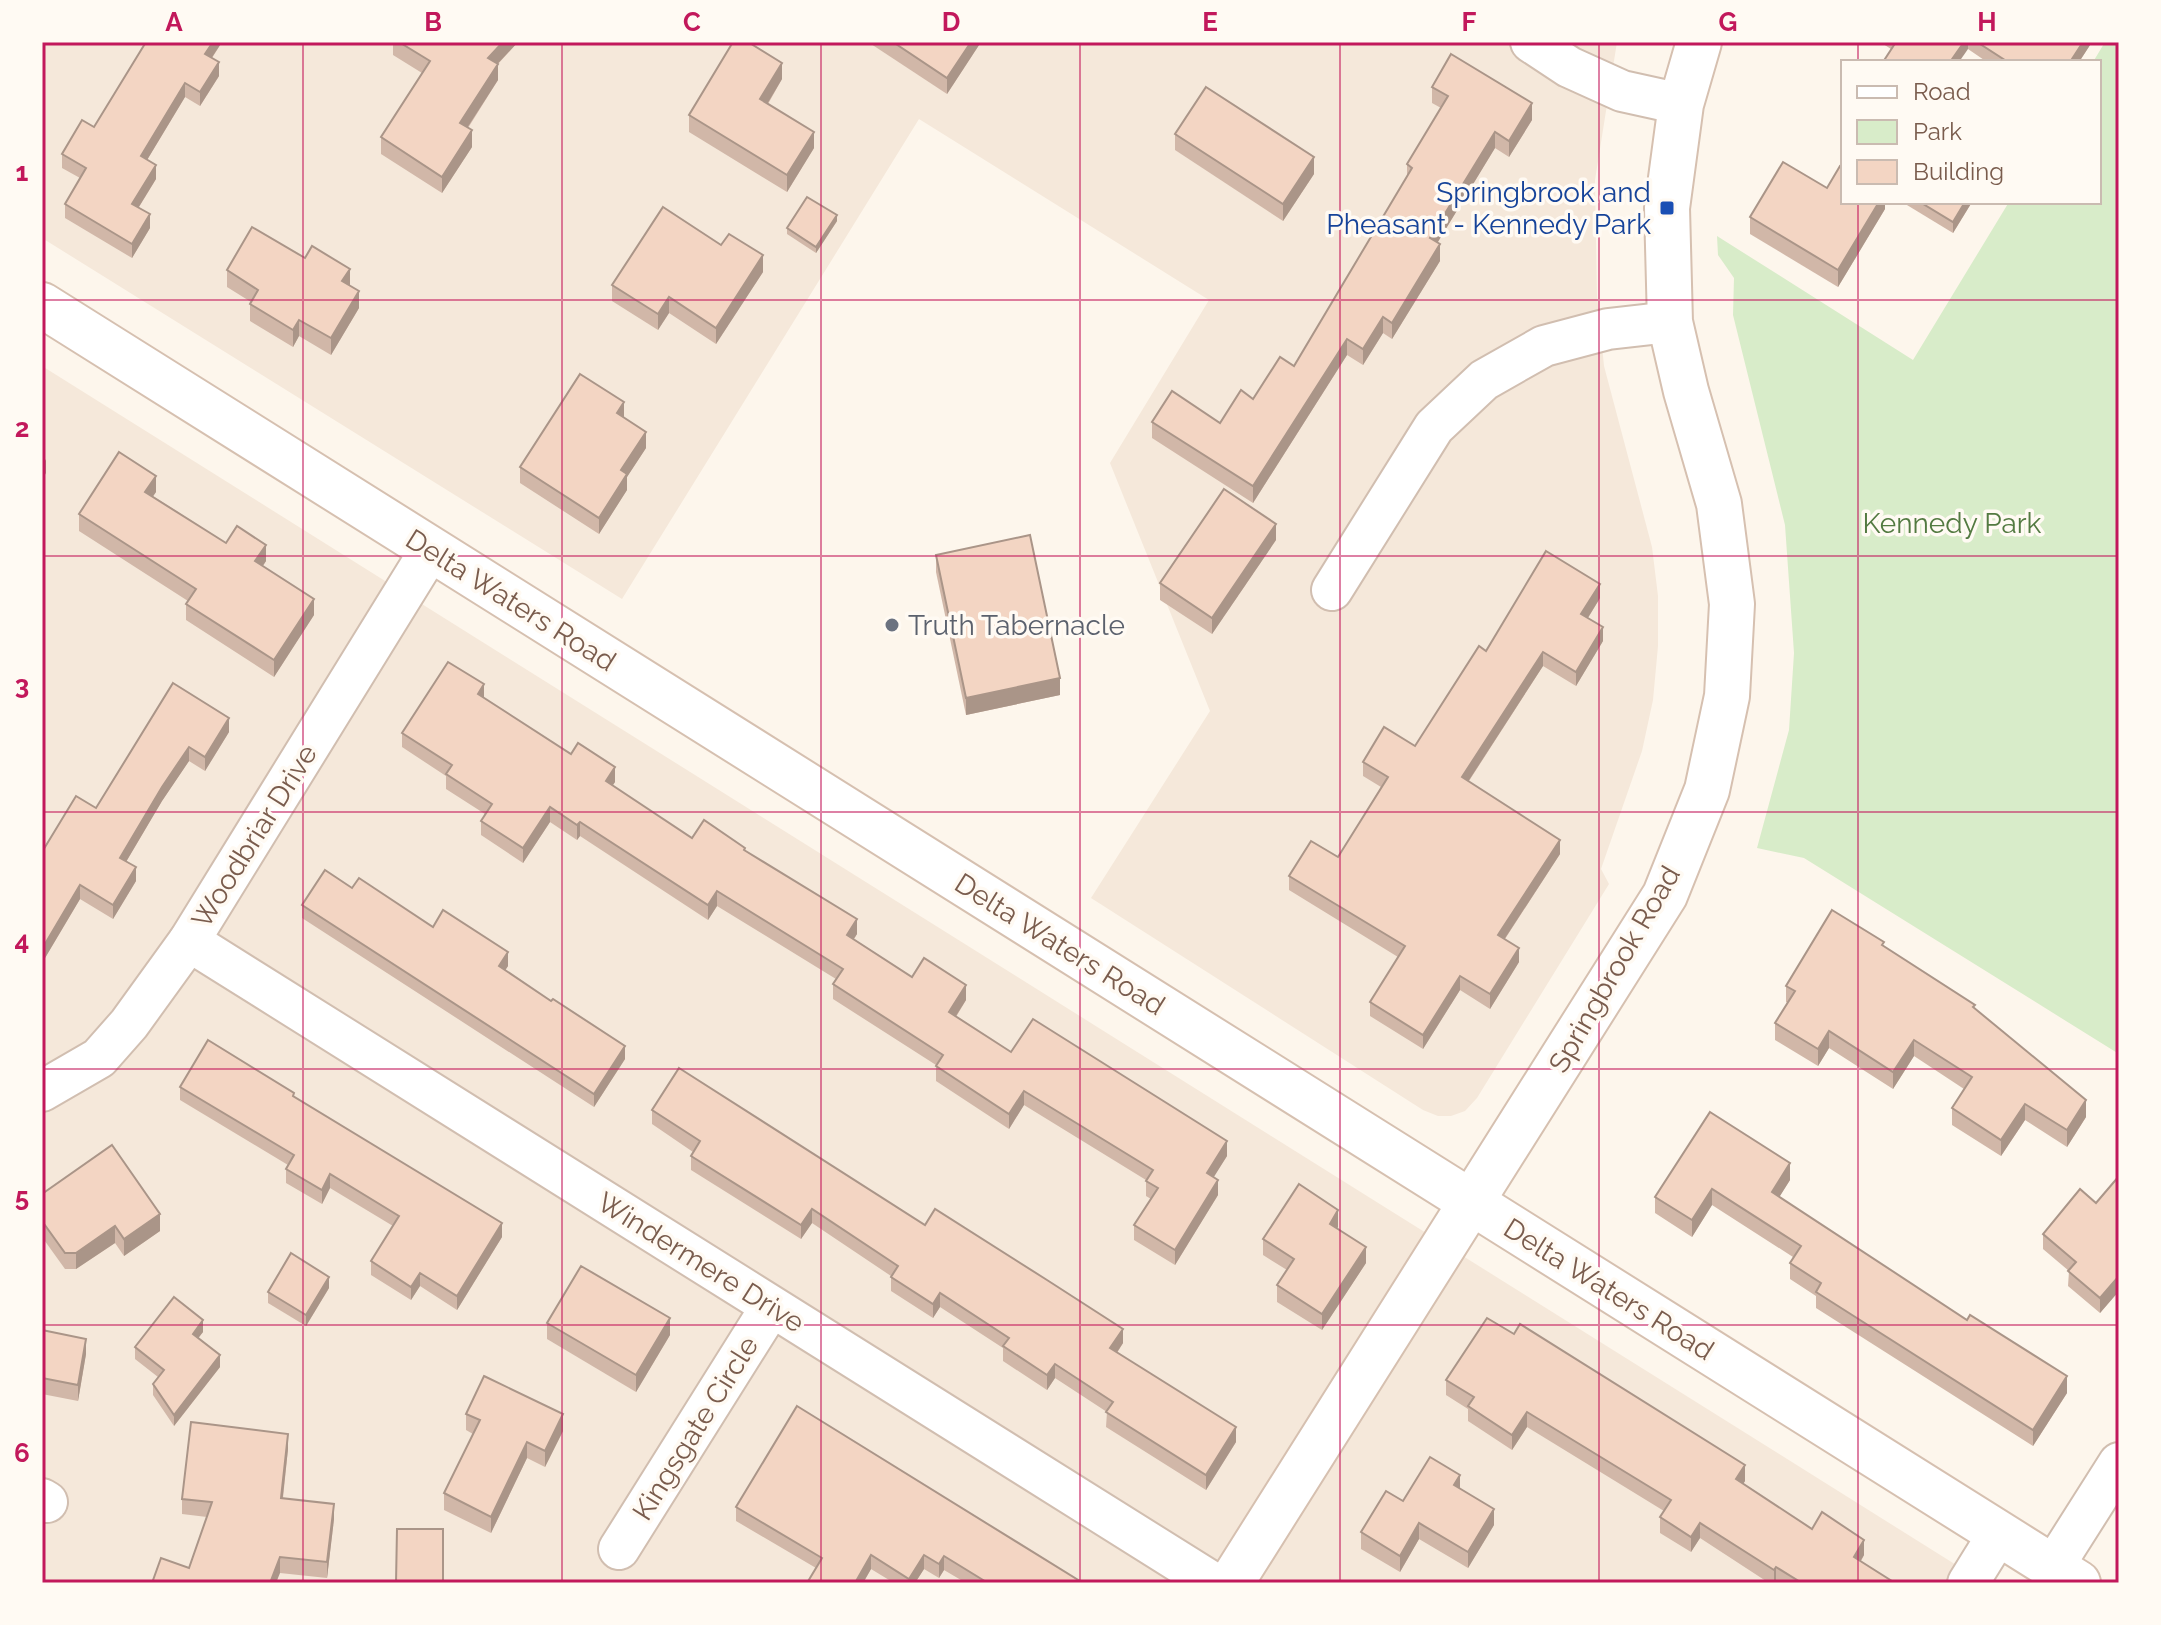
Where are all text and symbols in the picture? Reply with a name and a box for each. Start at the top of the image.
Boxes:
text: A [165,7,183,37]
text: B [424,7,442,37]
text: C [683,7,701,37]
text: D [942,7,960,37]
text: E [1202,7,1218,37]
text: F [1462,7,1477,37]
text: G [1719,7,1737,37]
text: H [1977,7,1997,37]
legend [1841,60,2101,204]
text: Road [1913,77,1971,106]
text: Park [1913,117,1962,146]
text: 1 [16,157,29,187]
text: Building [1913,157,2004,186]
place label: Springbrook and Pheasant - Kennedy Park [1326,176,1651,241]
marker: Springbrook and Pheasant - Kennedy Park [1658,199,1676,217]
text: 2 [15,413,29,443]
park label: Kennedy Park [1863,507,2042,540]
street label: Delta Waters Road [400,523,622,678]
place label: Truth Tabernacle [908,609,1125,642]
marker: Truth Tabernacle [883,616,901,634]
text: 3 [15,670,29,700]
street label: Woodbriar Drive [185,739,324,934]
street label: Springbrook Road [1542,860,1687,1078]
street label: Delta Waters Road [949,867,1171,1022]
text: 4 [15,926,29,956]
text: 5 [15,1182,29,1212]
street label: Windermere Drive [591,1186,810,1339]
street label: Delta Waters Road [1498,1212,1720,1367]
street label: Kingsgate Circle [626,1330,765,1526]
text: 6 [14,1438,30,1468]

